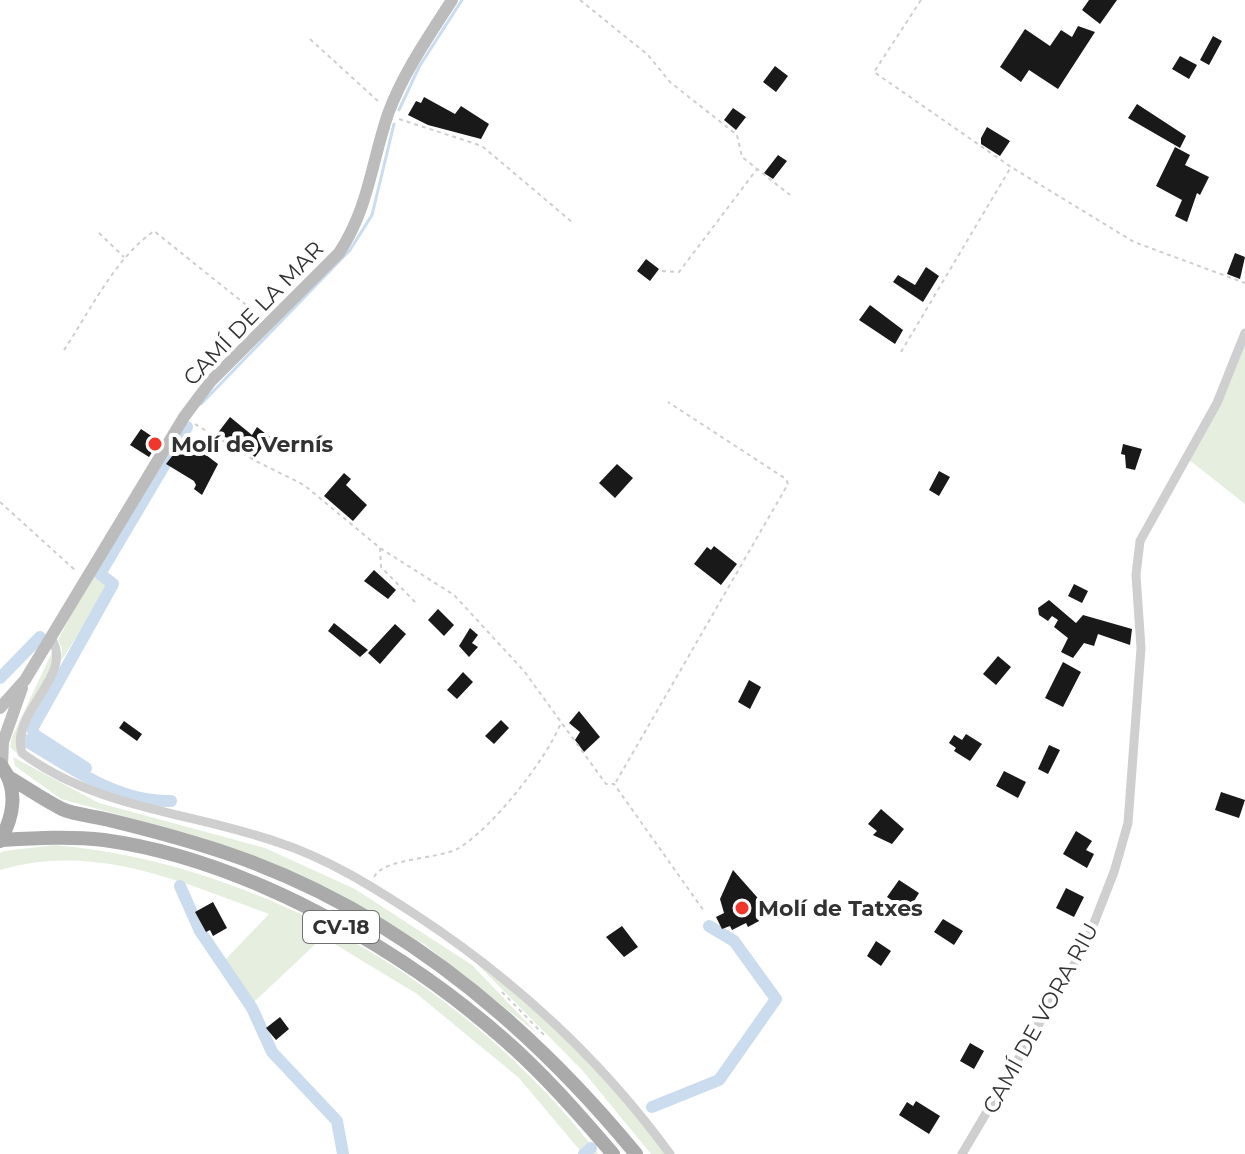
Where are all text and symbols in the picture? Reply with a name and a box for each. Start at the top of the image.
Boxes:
street label: CAMÍ DE LA MAR [178,236,329,391]
place label: Molí de Vernís [171,431,334,458]
marker: Molí de Vernís [146,435,164,453]
place label: Molí de Tatxes [758,895,923,922]
marker: Molí de Tatxes [733,899,751,917]
road number: CV-18 [303,911,379,943]
street label: CAMÍ DE VORA RIU [977,918,1104,1118]

